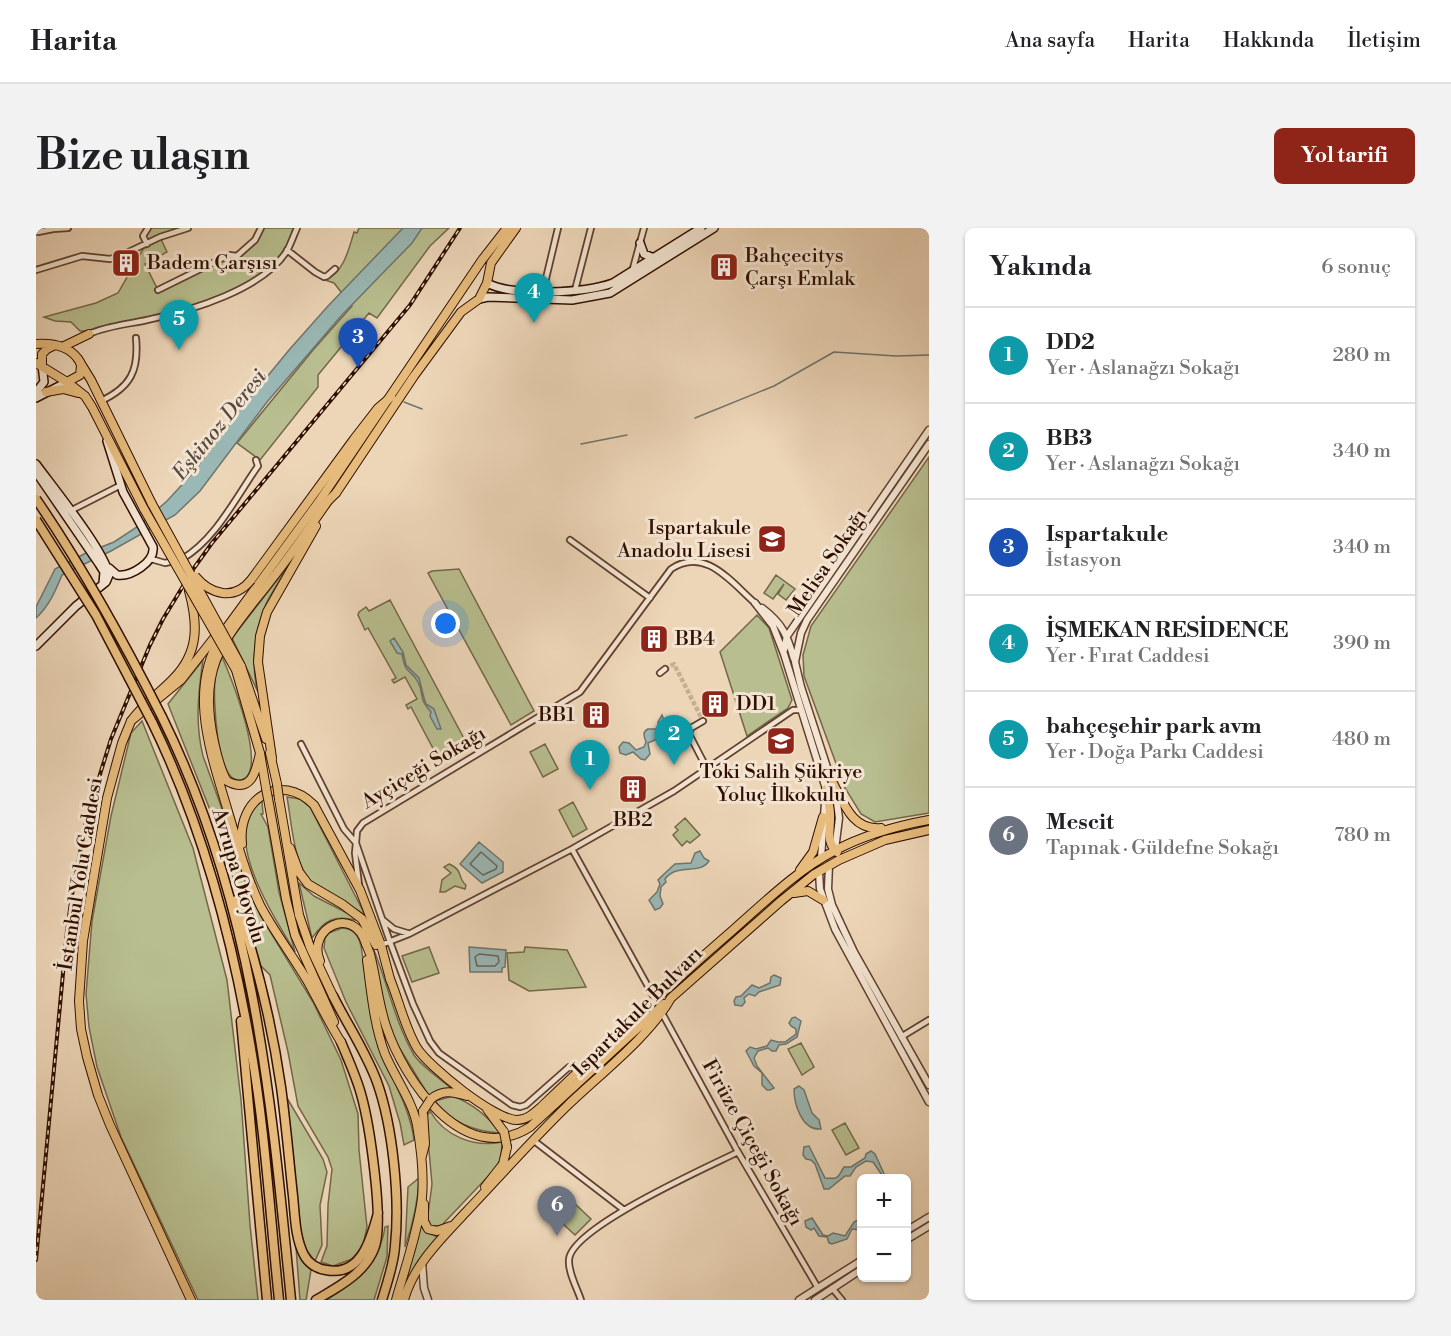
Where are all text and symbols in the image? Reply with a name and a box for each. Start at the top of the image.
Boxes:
text: Harita [30,24,117,59]
text: Ana sayfa [1005,28,1095,54]
text: Harita [1128,28,1190,54]
text: Hakkında [1223,28,1314,54]
text: İletişim [1347,28,1421,54]
button: Yol tarifi [1274,128,1415,184]
text: Bize ulaşın [36,130,250,183]
place label: Bahçecitys Çarşı Emlak [744,244,856,292]
building icon: Badem Çarşısı [110,247,142,279]
place label: Badem Çarşısı [146,251,278,276]
building icon: Bahçecitys Çarşı Emlak [708,251,740,283]
text: Yakında [989,251,1092,283]
text: 6 sonuç [1321,255,1391,280]
pin: 4 [514,274,554,323]
pin: 5 [160,300,198,350]
pin: 3 [338,318,378,368]
text: DD2 [1046,329,1095,356]
text: 1 [1004,343,1013,368]
text: 280 m [1332,343,1391,368]
text: Yer · Aslanağzı Sokağı [1046,356,1240,381]
water label: Eşkinoz Deresi [167,364,273,486]
text: BB3 [1046,425,1092,452]
text: 2 [1002,439,1015,464]
text: 340 m [1333,439,1391,464]
text: Yer · Aslanağzı Sokağı [1046,452,1240,477]
street label: Melisa Sokağı [783,504,873,621]
place label: Ispartakule Anadolu Lisesi [616,516,751,564]
text: Ispartakule [1046,521,1168,548]
school or university icon: Ispartakule Anadolu Lisesi [756,523,788,555]
text: 3 [1002,535,1015,560]
text: 340 m [1333,535,1391,560]
text: İstasyon [1046,548,1122,573]
your location [431,609,460,638]
text: İŞMEKAN RESİDENCE [1046,617,1288,644]
building icon: BB4 [638,623,670,655]
place label: BB4 [674,627,715,652]
text: 4 [1002,631,1015,656]
text: 390 m [1333,631,1391,656]
text: Yer · Fırat Caddesi [1046,644,1210,669]
building icon: DD1 [699,688,731,720]
place label: DD1 [736,692,776,717]
building icon: BB1 [580,699,612,731]
place label: BB1 [537,703,575,728]
text: bahçeşehir park avm [1046,713,1262,740]
pin: 2 [654,716,694,765]
street label: Ayçiçeği Sokağı [356,721,491,815]
school or university icon: Toki Salih Şükriye Yoluç İlkokulu [765,725,797,757]
text: 5 [1002,727,1015,752]
text: 480 m [1332,727,1391,752]
pin: 1 [570,740,610,790]
text: Yer · Doğa Parkı Caddesi [1046,740,1264,765]
place label: Toki Salih Şükriye Yoluç İlkokulu [700,760,862,808]
building icon: BB2 [617,773,649,805]
street label: İstanbul Yolu Caddesi [52,775,109,972]
street label: Avrupa Otoyolu [205,804,271,947]
place label: BB2 [612,808,653,833]
text: Mescit [1046,809,1114,836]
text: 6 [1002,823,1015,848]
text: 780 m [1334,823,1391,848]
text: Tapınak · Güldefne Sokağı [1046,836,1279,861]
street label: Ispartakule Bulvarı [568,941,709,1082]
street label: Firüze Çiçeği Sokağı [696,1055,808,1231]
map controls [857,1174,911,1282]
button: + [857,1174,911,1228]
pin: 6 [538,1186,576,1236]
button: − [857,1228,911,1282]

